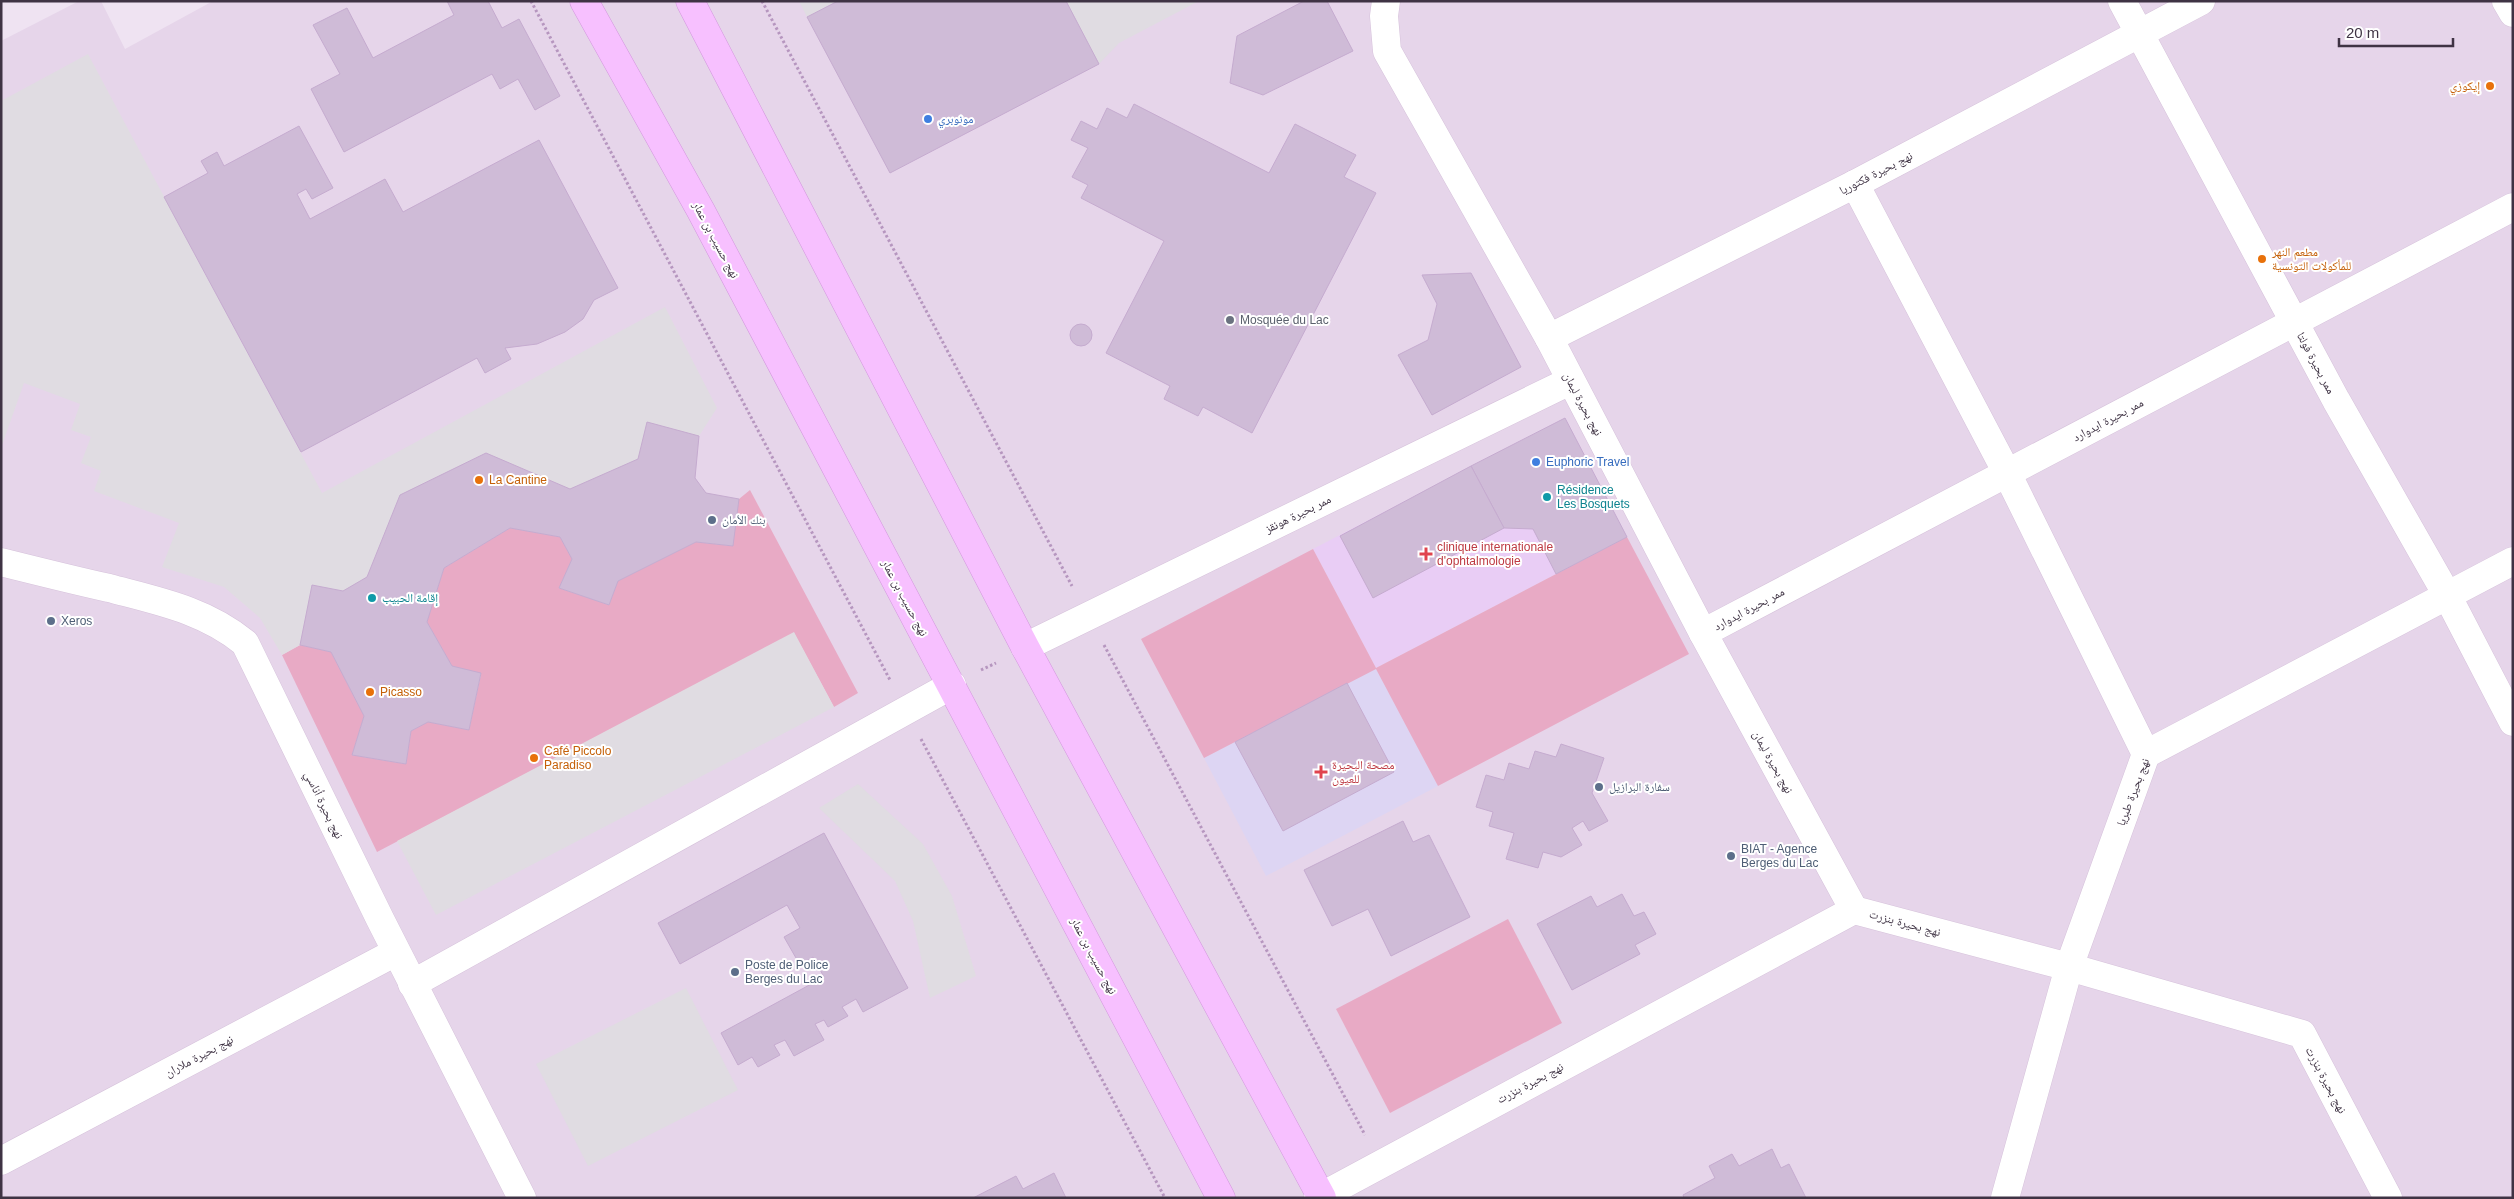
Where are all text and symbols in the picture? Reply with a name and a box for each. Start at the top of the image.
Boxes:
scale bar [2339,15,2453,47]
text: 20 m [2346,24,2379,41]
place label: إيكوزي [2450,79,2480,96]
marker: إيكوزي [2484,80,2496,92]
place label: مونوبري [938,112,974,129]
marker: مونوبري [922,113,934,125]
street label: نهج بحيرة فكتوريا [1837,149,1915,198]
street label: نهج حسيب بن عمار [689,198,742,281]
place label: مطعم النهر للمأكولات التونسية [2271,245,2351,273]
marker: مطعم النهر للمأكولات التونسية [2256,253,2268,265]
place label: Mosquée du Lac [1240,313,1329,327]
marker: Mosquée du Lac [1224,314,1236,326]
street label: ممر بحيرة فولتا [2294,330,2338,396]
street label: نهج بحيرة ليمان [1560,370,1606,438]
street label: ممر بحيرة ايدوارد [2070,395,2146,445]
place label: Euphoric Travel [1546,455,1629,469]
marker: Euphoric Travel [1530,456,1542,468]
place label: La Cantine [489,473,547,487]
marker: La Cantine [473,474,485,486]
place label: Résidence Les Bosquets [1557,483,1630,511]
marker: Résidence Les Bosquets [1541,491,1553,503]
street label: ممر بحيرة هونقز [1262,492,1334,537]
place label: بنك الأمان [722,513,766,527]
marker: بنك الأمان [706,514,718,526]
place label: clinique internationale d'ophtalmologie [1437,540,1553,568]
marker: clinique internationale d'ophtalmologie [1419,547,1433,561]
street label: نهج حسيب بن عمار [878,556,931,639]
street label: ممر بحيرة ايدوارد [1711,584,1787,634]
place label: إقامة الحبيب [382,591,438,606]
marker: إقامة الحبيب [366,592,378,604]
place label: Xeros [61,614,92,628]
marker: Xeros [45,615,57,627]
place label: Picasso [380,685,422,699]
marker: Picasso [364,686,376,698]
street label: نهج بحيرة ليمان [1750,728,1796,796]
place label: Café Piccolo Paradiso [544,744,612,772]
marker: Café Piccolo Paradiso [528,752,540,764]
street label: نهج بحيرة طبريا [2114,756,2153,828]
place label: مصحة البحيرة للعيون [1332,758,1395,786]
marker: مصحة البحيرة للعيون [1314,765,1328,779]
street label: نهج بحيرة أناسي [299,769,346,842]
place label: سفارة البرازيل [1609,780,1670,794]
marker: سفارة البرازيل [1593,781,1605,793]
place label: BIAT - Agence Berges du Lac [1741,842,1818,870]
marker: BIAT - Agence Berges du Lac [1725,850,1737,862]
street label: نهج بحيرة بنزرت [1868,907,1942,940]
street label: نهج حسيب بن عمار [1067,914,1120,997]
place label: Poste de Police Berges du Lac [745,958,829,986]
marker: Poste de Police Berges du Lac [729,966,741,978]
street label: نهج بحيرة ملاران [163,1032,236,1080]
street label: نهج بحيرة بنزرت [2302,1044,2349,1116]
street label: نهج بحيرة بنزرت [1494,1060,1566,1107]

